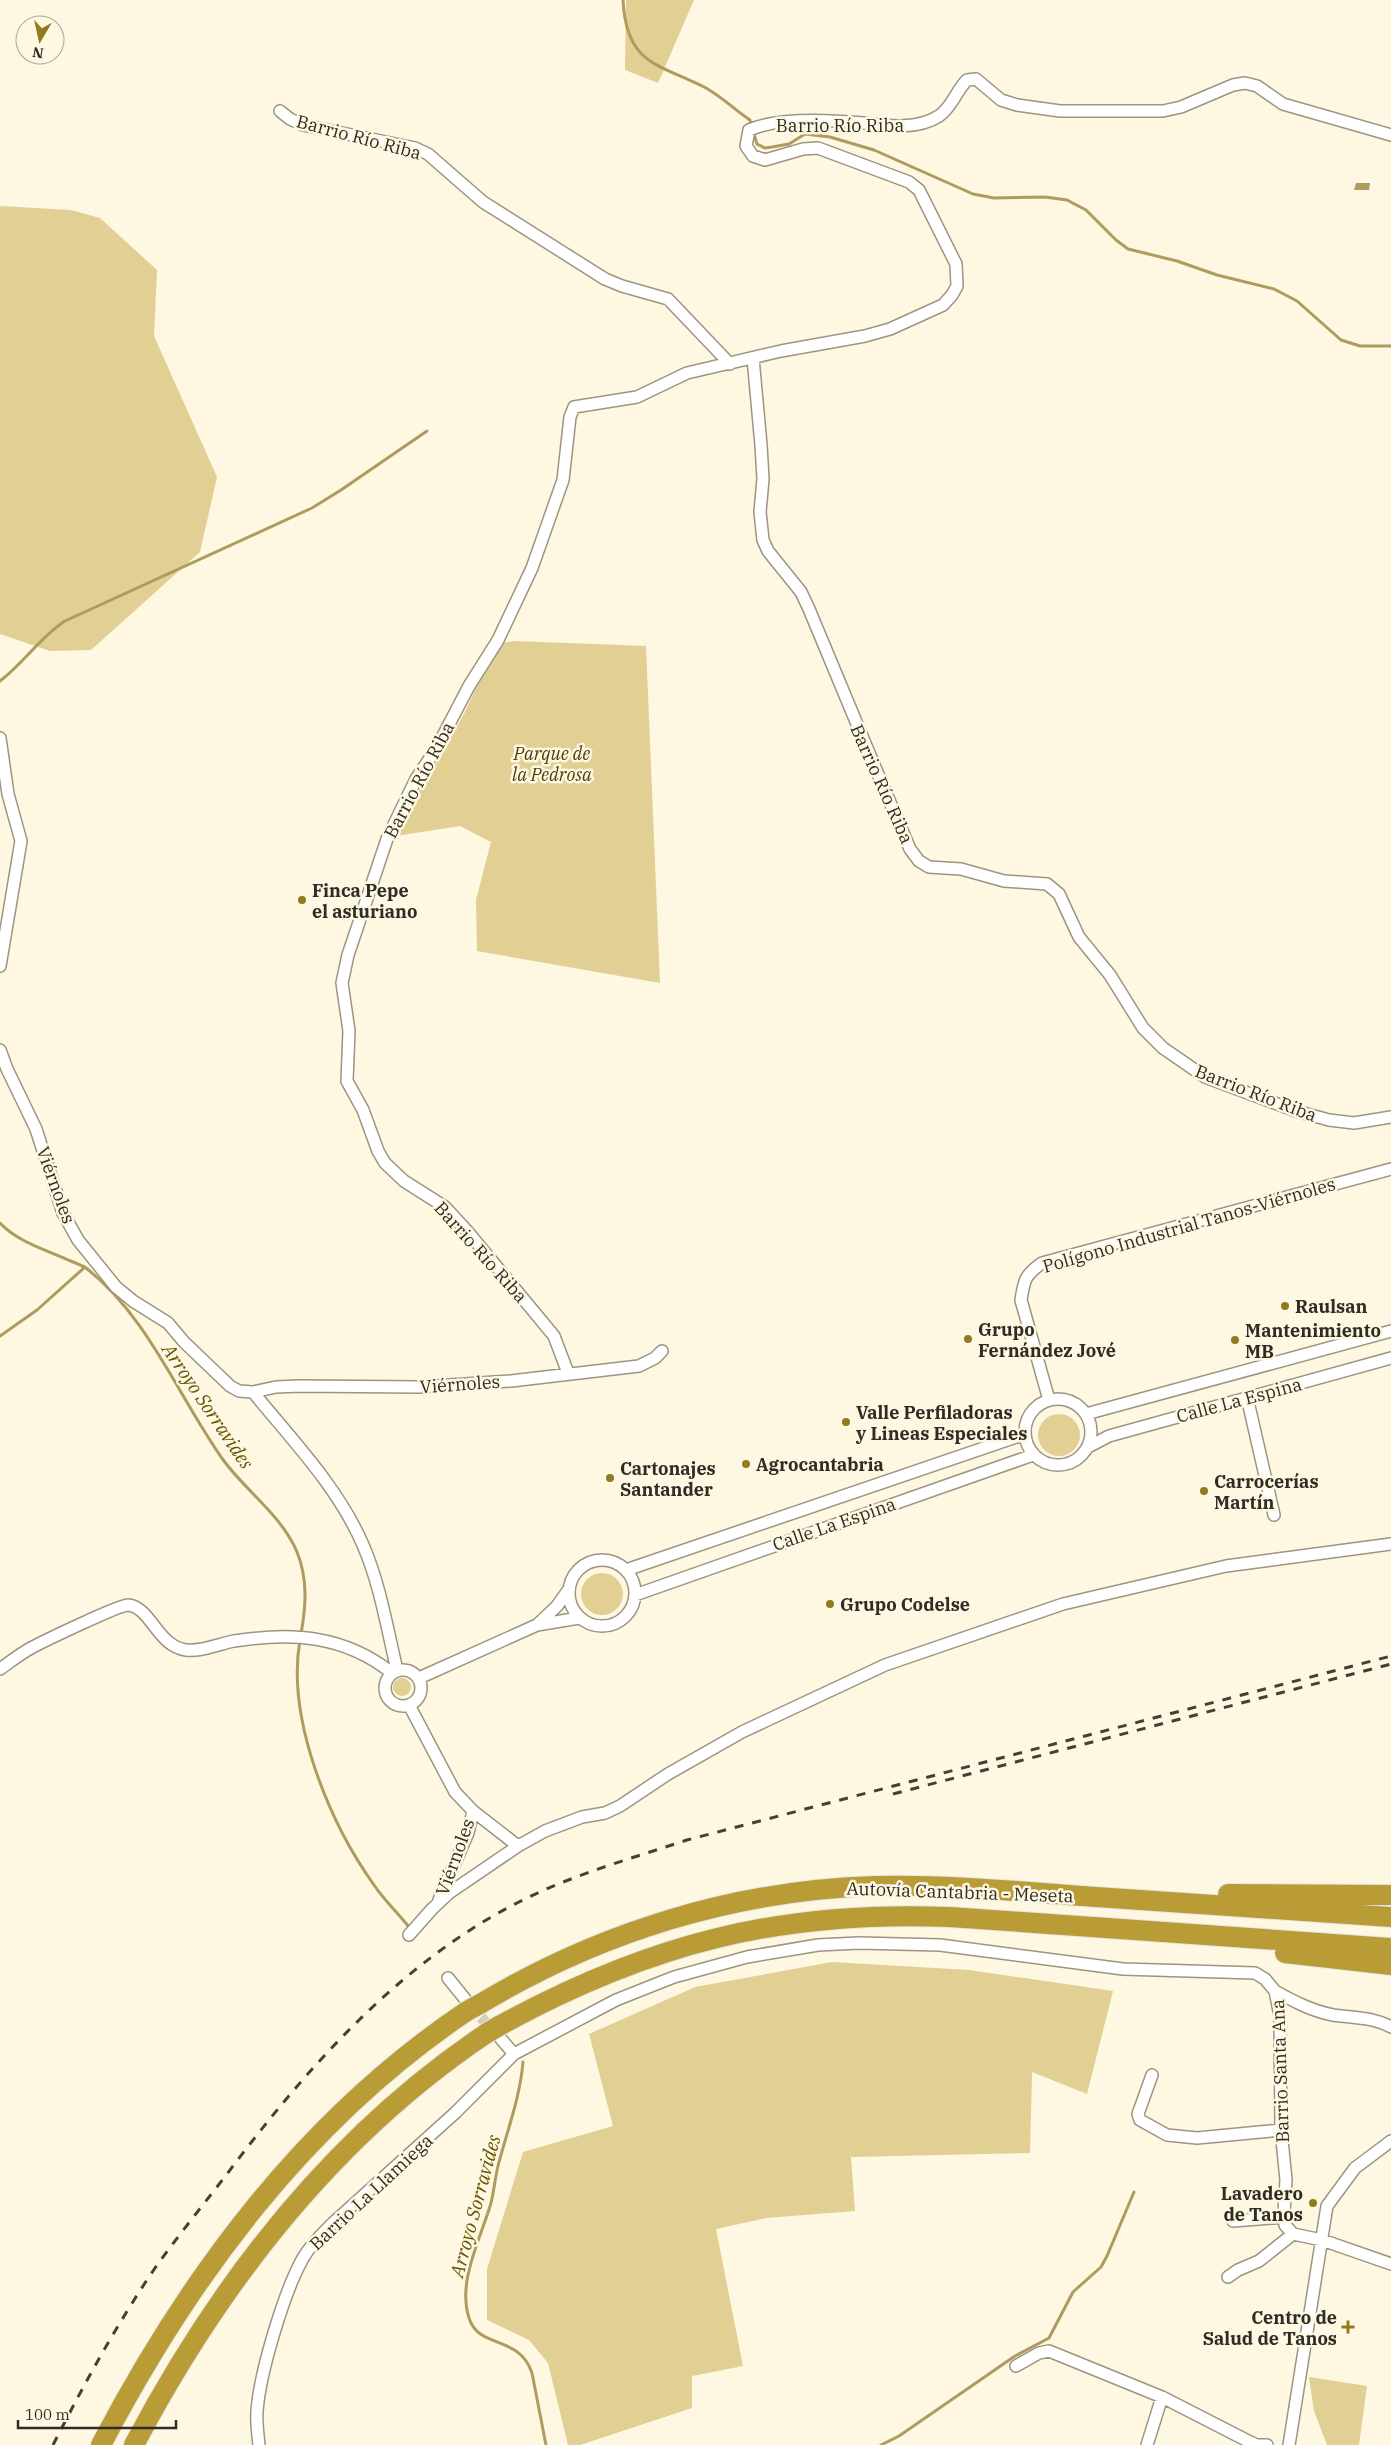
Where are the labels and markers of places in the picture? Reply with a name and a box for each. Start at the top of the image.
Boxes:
place label: Finca Pepe el asturiano [312,879,417,923]
marker: Finca Pepe el asturiano [296,894,308,906]
place label: Raulsan [1295,1295,1367,1318]
marker: Raulsan [1279,1300,1291,1312]
place label: Grupo Fernández Jové [978,1318,1116,1362]
place label: Mantenimiento MB [1245,1319,1381,1363]
marker: Grupo Fernández Jové [962,1333,974,1345]
marker: Mantenimiento MB [1229,1334,1241,1346]
place label: Valle Perfiladoras y Lineas Especiales [855,1401,1027,1445]
marker: Valle Perfiladoras y Lineas Especiales [840,1416,852,1428]
place label: Agrocantabria [756,1453,884,1476]
place label: Cartonajes Santander [620,1457,716,1501]
marker: Agrocantabria [740,1458,752,1470]
place label: Carrocerías Martín [1214,1470,1319,1514]
marker: Cartonajes Santander [604,1472,616,1484]
marker: Carrocerías Martín [1198,1485,1210,1497]
place label: Grupo Codelse [840,1593,970,1616]
marker: Grupo Codelse [824,1598,836,1610]
place label: Lavadero de Tanos [1221,2182,1303,2226]
marker: Lavadero de Tanos [1307,2197,1319,2209]
place label: Centro de Salud de Tanos [1203,2306,1337,2350]
marker: Centro de Salud de Tanos [1341,2320,1355,2334]

